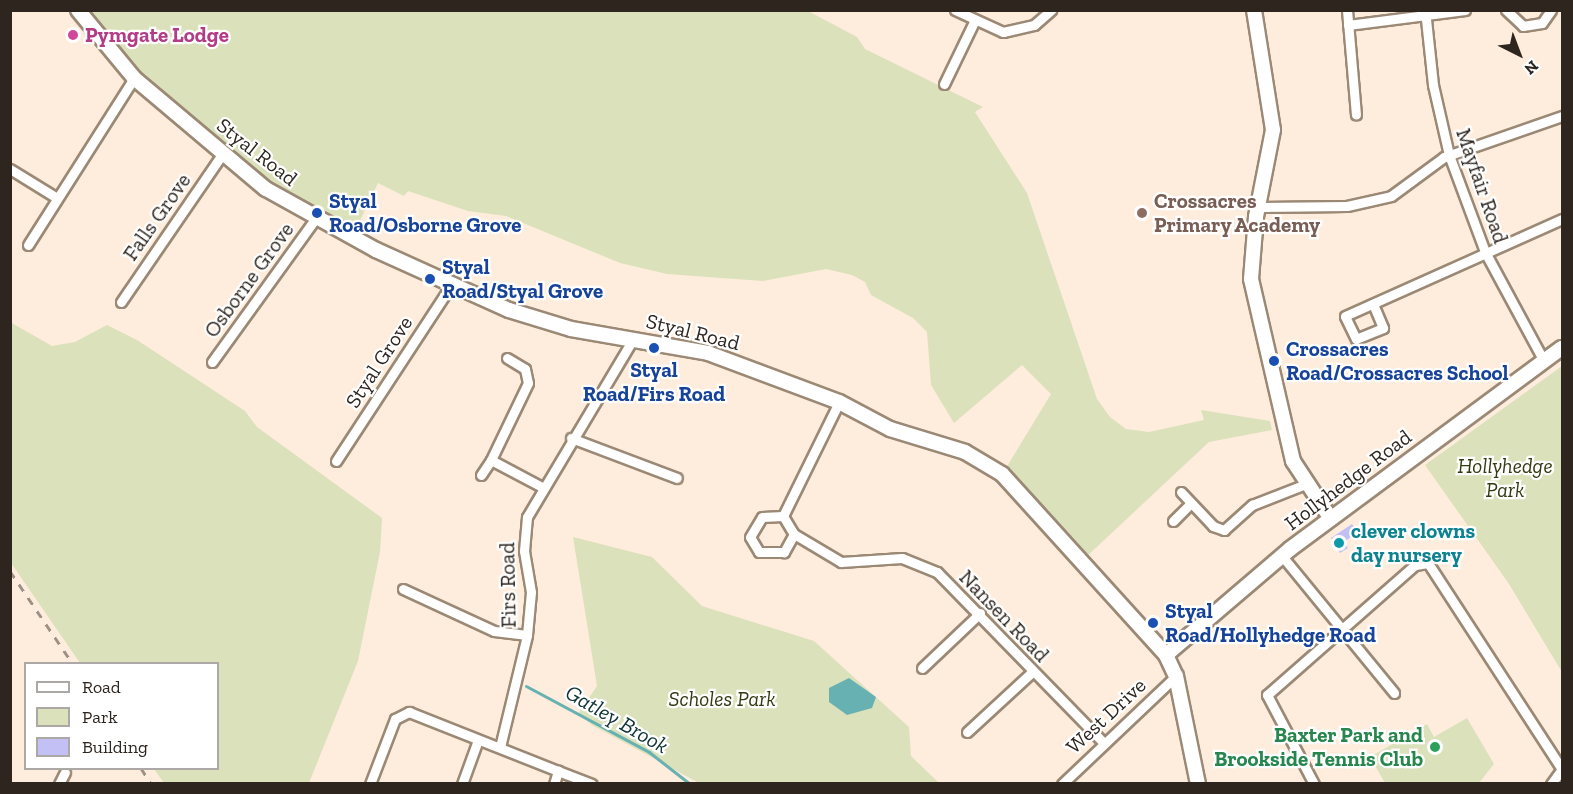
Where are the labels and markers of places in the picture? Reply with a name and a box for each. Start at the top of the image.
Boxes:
place label: Pymgate Lodge [85,22,229,48]
marker: Pymgate Lodge [66,28,80,42]
place label: Styal Road/Osborne Grove [329,188,521,238]
place label: Crossacres Primary Academy [1154,188,1321,238]
marker: Styal Road/Osborne Grove [310,206,324,220]
marker: Crossacres Primary Academy [1135,206,1149,220]
place label: Styal Road/Styal Grove [442,254,603,304]
marker: Styal Road/Styal Grove [423,272,437,286]
place label: Crossacres Road/Crossacres School [1286,336,1509,386]
marker: Styal Road/Firs Road [647,341,661,355]
marker: Crossacres Road/Crossacres School [1267,354,1281,368]
place label: Styal Road/Firs Road [583,357,725,407]
place label: clever clowns day nursery [1351,518,1475,568]
marker: clever clowns day nursery [1332,536,1346,550]
place label: Styal Road/Hollyhedge Road [1165,598,1376,648]
marker: Styal Road/Hollyhedge Road [1146,616,1160,630]
place label: Baxter Park and Brookside Tennis Club [1214,722,1423,772]
marker: Baxter Park and Brookside Tennis Club [1428,740,1442,754]

